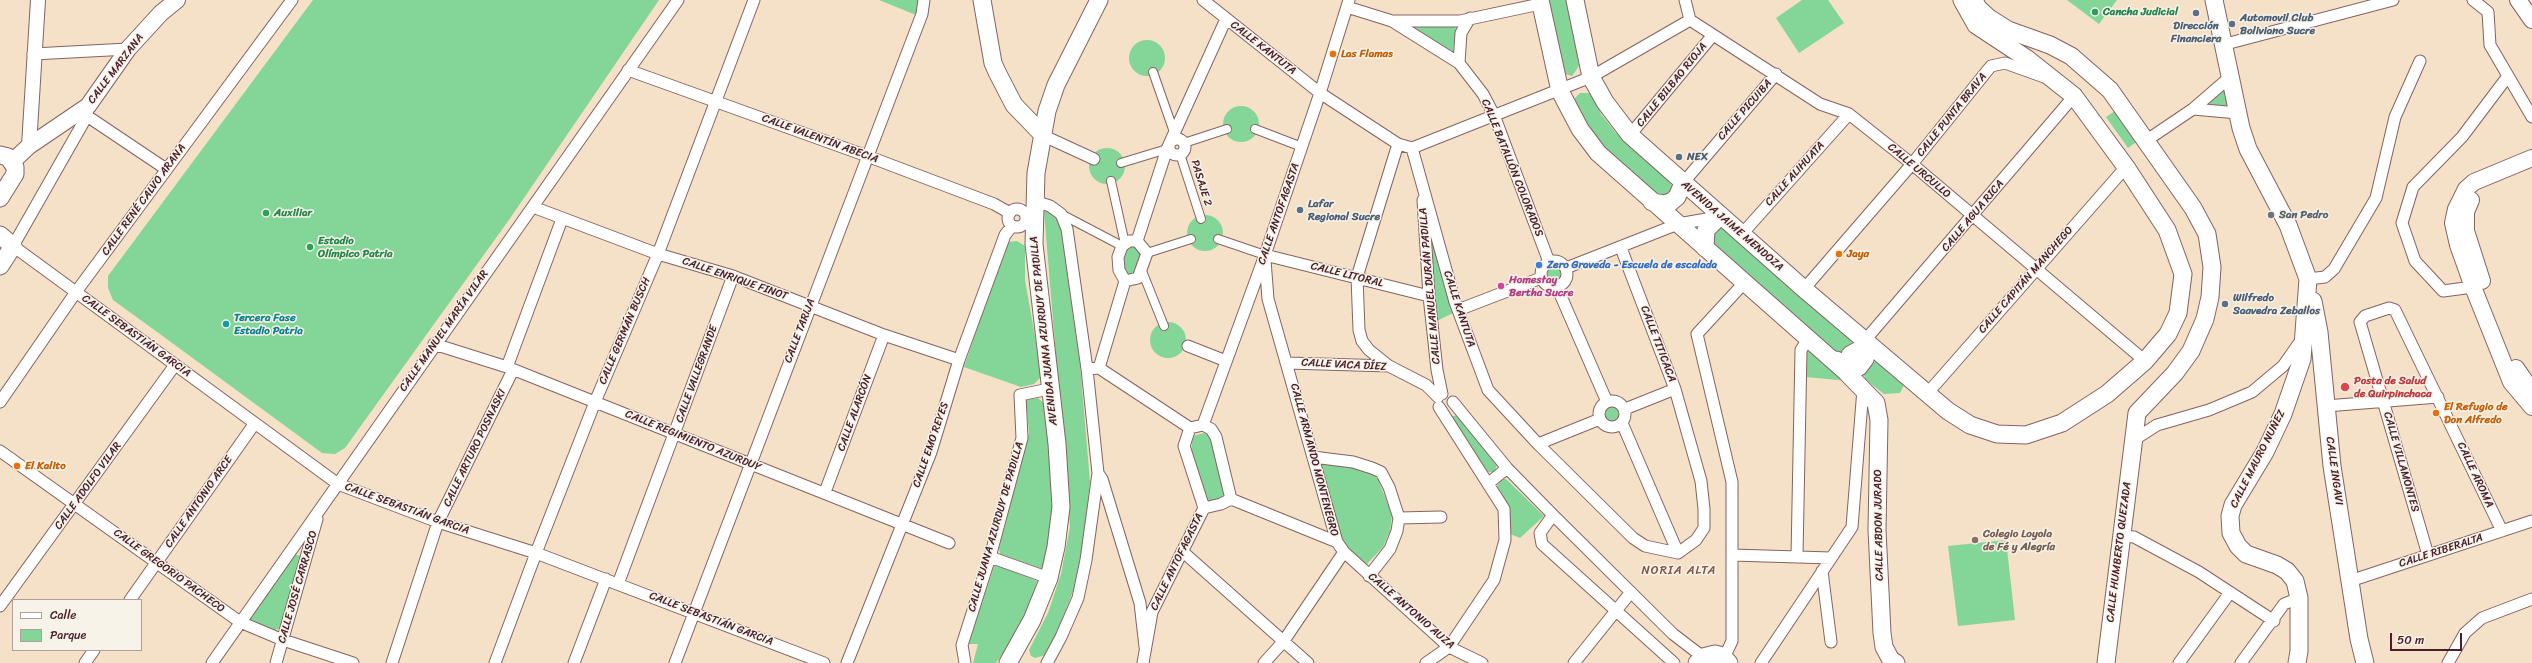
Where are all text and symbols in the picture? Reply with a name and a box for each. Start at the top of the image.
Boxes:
place label: Cancha Judicial [2103,5,2178,19]
marker: Cancha Judicial [2090,7,2100,17]
marker: Dirección Financiera [2191,8,2201,18]
place label: Automovil Club Boliviano Sucre [2240,11,2315,37]
street label: CALLE KANTUTA [1228,18,1298,78]
place label: Dirección Financiera [2171,19,2221,45]
marker: Automovil Club Boliviano Sucre [2227,19,2237,29]
street label: CALLE MARZANA [85,31,147,107]
street label: CALLE BILBAO RIOJA [1634,40,1710,130]
place label: Las Flamas [1341,47,1393,61]
marker: Las Flamas [1328,49,1338,59]
street label: CALLE PUNTA BRAVA [1914,71,1990,159]
street label: CALLE PICUIBA [1715,77,1775,143]
street label: CALLE BATALLÓN COLORADOS [1478,97,1546,239]
street label: CALLE VALENTÍN ABECIA [760,112,880,166]
street label: CALLE ALIHUATA [1763,139,1827,209]
street label: CALLE URCULLO [1885,141,1953,201]
street label: CALLE RENÉ CALVO ARANA [99,142,189,258]
place label: NEX [1687,150,1708,164]
marker: NEX [1674,152,1684,162]
street label: PASAJE 2 [1188,158,1214,208]
street label: CALLE ANTOFAGASTA [1255,162,1303,266]
street label: CALLE AGUA RICA [1939,177,2007,255]
street label: AVENIDA JAIME MENDOZA [1678,178,1786,274]
place label: Lafar Regional Sucre [1308,197,1380,223]
marker: Lafar Regional Sucre [1295,205,1305,215]
place label: Auxiliar [274,206,312,220]
street label: CALLE MANUEL DURÁN PADILLA [1417,207,1443,365]
marker: Auxiliar [261,208,271,218]
place label: San Pedro [2279,208,2328,222]
marker: San Pedro [2266,210,2276,220]
street label: CALLE CAPITÁN MANCHEGO [1976,224,2076,336]
place label: Estadio Olímpico Patria [318,234,393,260]
street label: AVENIDA JUANA AZURDUY DE PADILLA [1027,236,1061,426]
marker: Estadio Olímpico Patria [305,242,315,252]
place label: Jaya [1847,247,1869,261]
marker: Jaya [1834,249,1844,259]
street label: CALLE ENRIQUE FINOT [680,255,790,303]
place label: Zero Graveda - Escuela de escalada [1547,258,1717,272]
street label: CALLE LITORAL [1309,260,1385,290]
marker: Zero Graveda - Escuela de escalada [1534,260,1544,270]
street label: CALLE MANUEL MARÍA VILAR [397,268,491,394]
street label: CALLE KANTUTA [1440,269,1478,349]
place label: Homestay Bertha Sucre [1509,273,1574,299]
street label: CALLE GERMÁN BUSCH [596,276,654,386]
marker: Homestay Bertha Sucre [1496,281,1506,291]
place label: Wilfredo Saavedra Zeballos [2233,291,2320,317]
street label: CALLE SEBASTIÁN GARCIA [79,292,193,380]
street label: CALLE TARIJA [782,297,818,365]
marker: Wilfredo Saavedra Zeballos [2220,299,2230,309]
street label: CALLE TITICACA [1637,304,1679,384]
place label: Tercera Fase Estadio Patria [234,311,303,337]
marker: Tercera Fase Estadio Patria [221,319,231,329]
street label: CALLE VALLEGRANDE [673,324,721,424]
street label: CALLE VACA DÍEZ [1301,356,1387,374]
street label: CALLE ALARCÓN [835,373,875,453]
place label: Posta de Salud de Quirpinchaca [2354,374,2431,400]
marker: Posta de Salud de Quirpinchaca [2339,381,2351,393]
street label: CALLE ARMANDO MONTENEGRO [1287,382,1341,538]
street label: CALLE ARTURO POSNASKI [441,387,509,509]
place label: El Refugio de Don Alfredo [2444,400,2508,426]
street label: CALLE EMO REYES [910,401,952,489]
street label: CALLE REGIMIENTO AZURDUY [623,408,763,474]
street label: CALLE MAURO NUÑEZ [2228,408,2288,510]
marker: El Refugio de Don Alfredo [2431,408,2441,418]
street label: CALLE VILLAMONTES [2380,410,2422,514]
street label: CALLE INGAVI [2323,436,2345,506]
street label: CALLE ADOLFO VILAR [52,440,124,532]
street label: CALLE AROMA [2454,440,2496,510]
street label: CALLE JUANA AZURDUY DE PADILLA [965,441,1027,613]
street label: CALLE ANTONIO ARCE [162,454,236,550]
place label: El Kalito [25,459,66,473]
marker: El Kalito [12,461,22,471]
street label: CALLE ABDON JURADO [1871,469,1887,581]
street label: CALLE SEBASTIÁN GARCIA [343,480,471,538]
street label: CALLE HUMBERTO QUEZADA [2104,481,2134,623]
street label: CALLE ANTOFAGASTA [1148,511,1206,613]
street label: CALLE GREGORIO PACHECO [111,526,227,616]
place label: Colegio Loyola de Fé y Alegría [1983,527,2055,553]
street label: CALLE JOSÉ CARRASCO [276,529,320,645]
street label: CALLE RIBERALTA [2397,531,2485,571]
marker: Colegio Loyola de Fé y Alegría [1970,535,1980,545]
district label: NORIA ALTA [1642,564,1716,578]
street label: CALLE ANTONIO AUZA [1365,570,1457,652]
street label: CALLE SEBASTIÁN GARCIA [647,589,775,649]
legend [12,599,142,651]
text: Calle [50,604,77,626]
text: Parque [50,624,86,646]
scale bar [2392,625,2464,651]
text: 50 m [2397,629,2424,651]

